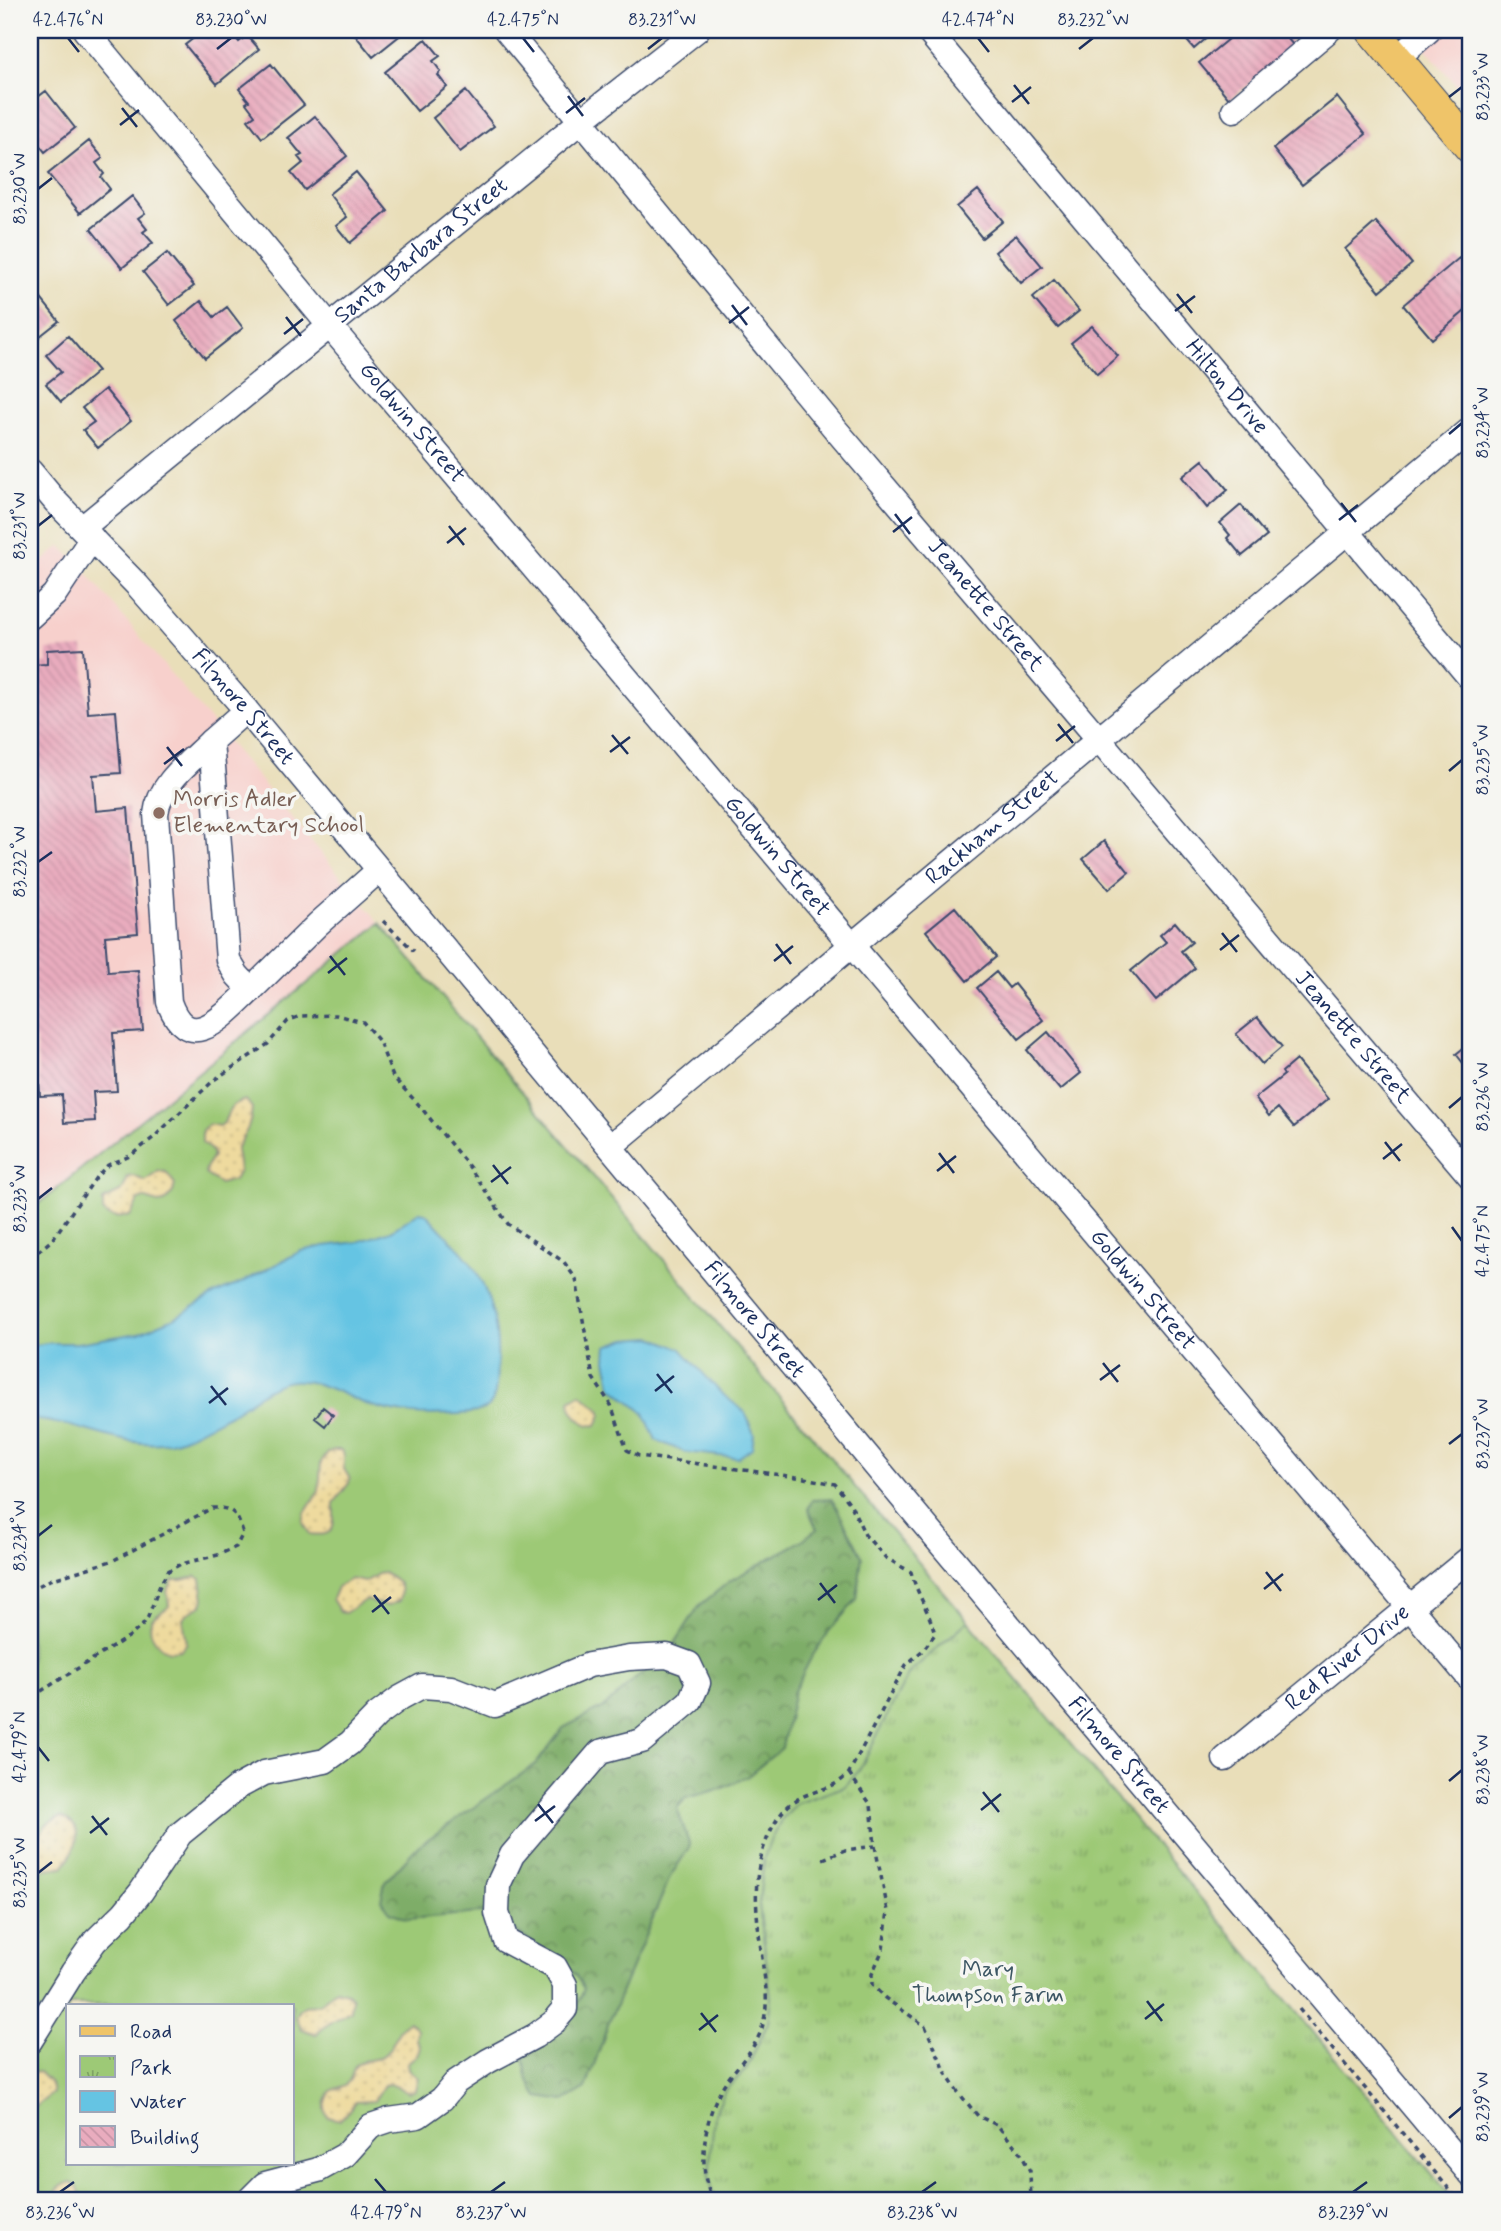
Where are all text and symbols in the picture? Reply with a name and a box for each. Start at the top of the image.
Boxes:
text: 42.476°N [33,8,103,32]
text: 83.230°W [195,8,267,32]
text: 42.475°N [487,8,559,32]
text: 83.231°W [628,8,696,32]
text: 42.474°N [942,8,1014,32]
text: 83.232°W [1057,8,1129,32]
text: 83.233°W [1471,53,1495,121]
text: 83.230°W [8,153,32,225]
street label: Santa Barbara Street [328,171,515,331]
street label: Hilton Drive [1178,333,1275,441]
street label: Goldwin Street [352,356,472,490]
text: 83.234°W [1471,387,1495,459]
text: 83.231°W [8,492,32,560]
street label: Jeanette Street [920,533,1051,679]
street label: Filmore Street [184,642,301,772]
text: 83.235°W [1471,725,1495,795]
street label: Rackham Street [920,763,1066,892]
place label: Morris Adler Elementary School [173,785,364,841]
street label: Goldwin Street [717,789,837,924]
marker: Morris Adler Elementary School [151,805,167,821]
text: 83.232°W [8,826,32,898]
street label: Jeanette Street [1287,965,1418,1111]
text: 83.236°W [1471,1062,1495,1132]
text: 83.233°W [8,1165,32,1233]
text: 42.475°N [1471,1205,1495,1277]
street label: Goldwin Street [1083,1223,1202,1357]
street label: Filmore Street [696,1255,812,1385]
text: 83.237°W [1471,1399,1495,1469]
text: 83.234°W [8,1500,32,1572]
street label: Red River Drive [1279,1598,1417,1718]
street label: Filmore Street [1061,1691,1176,1820]
text: 42.479°N [8,1711,32,1783]
text: 83.238°W [1471,1735,1495,1805]
text: 83.235°W [8,1838,32,1908]
park label: Mary Thompson Farm [912,1955,1064,2011]
legend [66,2004,294,2164]
text: Road [130,2018,172,2046]
text: Park [130,2054,172,2082]
text: 83.239°W [1471,2072,1495,2142]
text: Water [130,2088,186,2116]
text: Building [130,2124,200,2154]
text: 83.236°W [25,2201,95,2225]
text: 42.479°N [350,2201,422,2225]
text: 83.237°W [456,2201,526,2225]
text: 83.238°W [887,2201,957,2225]
text: 83.239°W [1318,2201,1388,2225]

